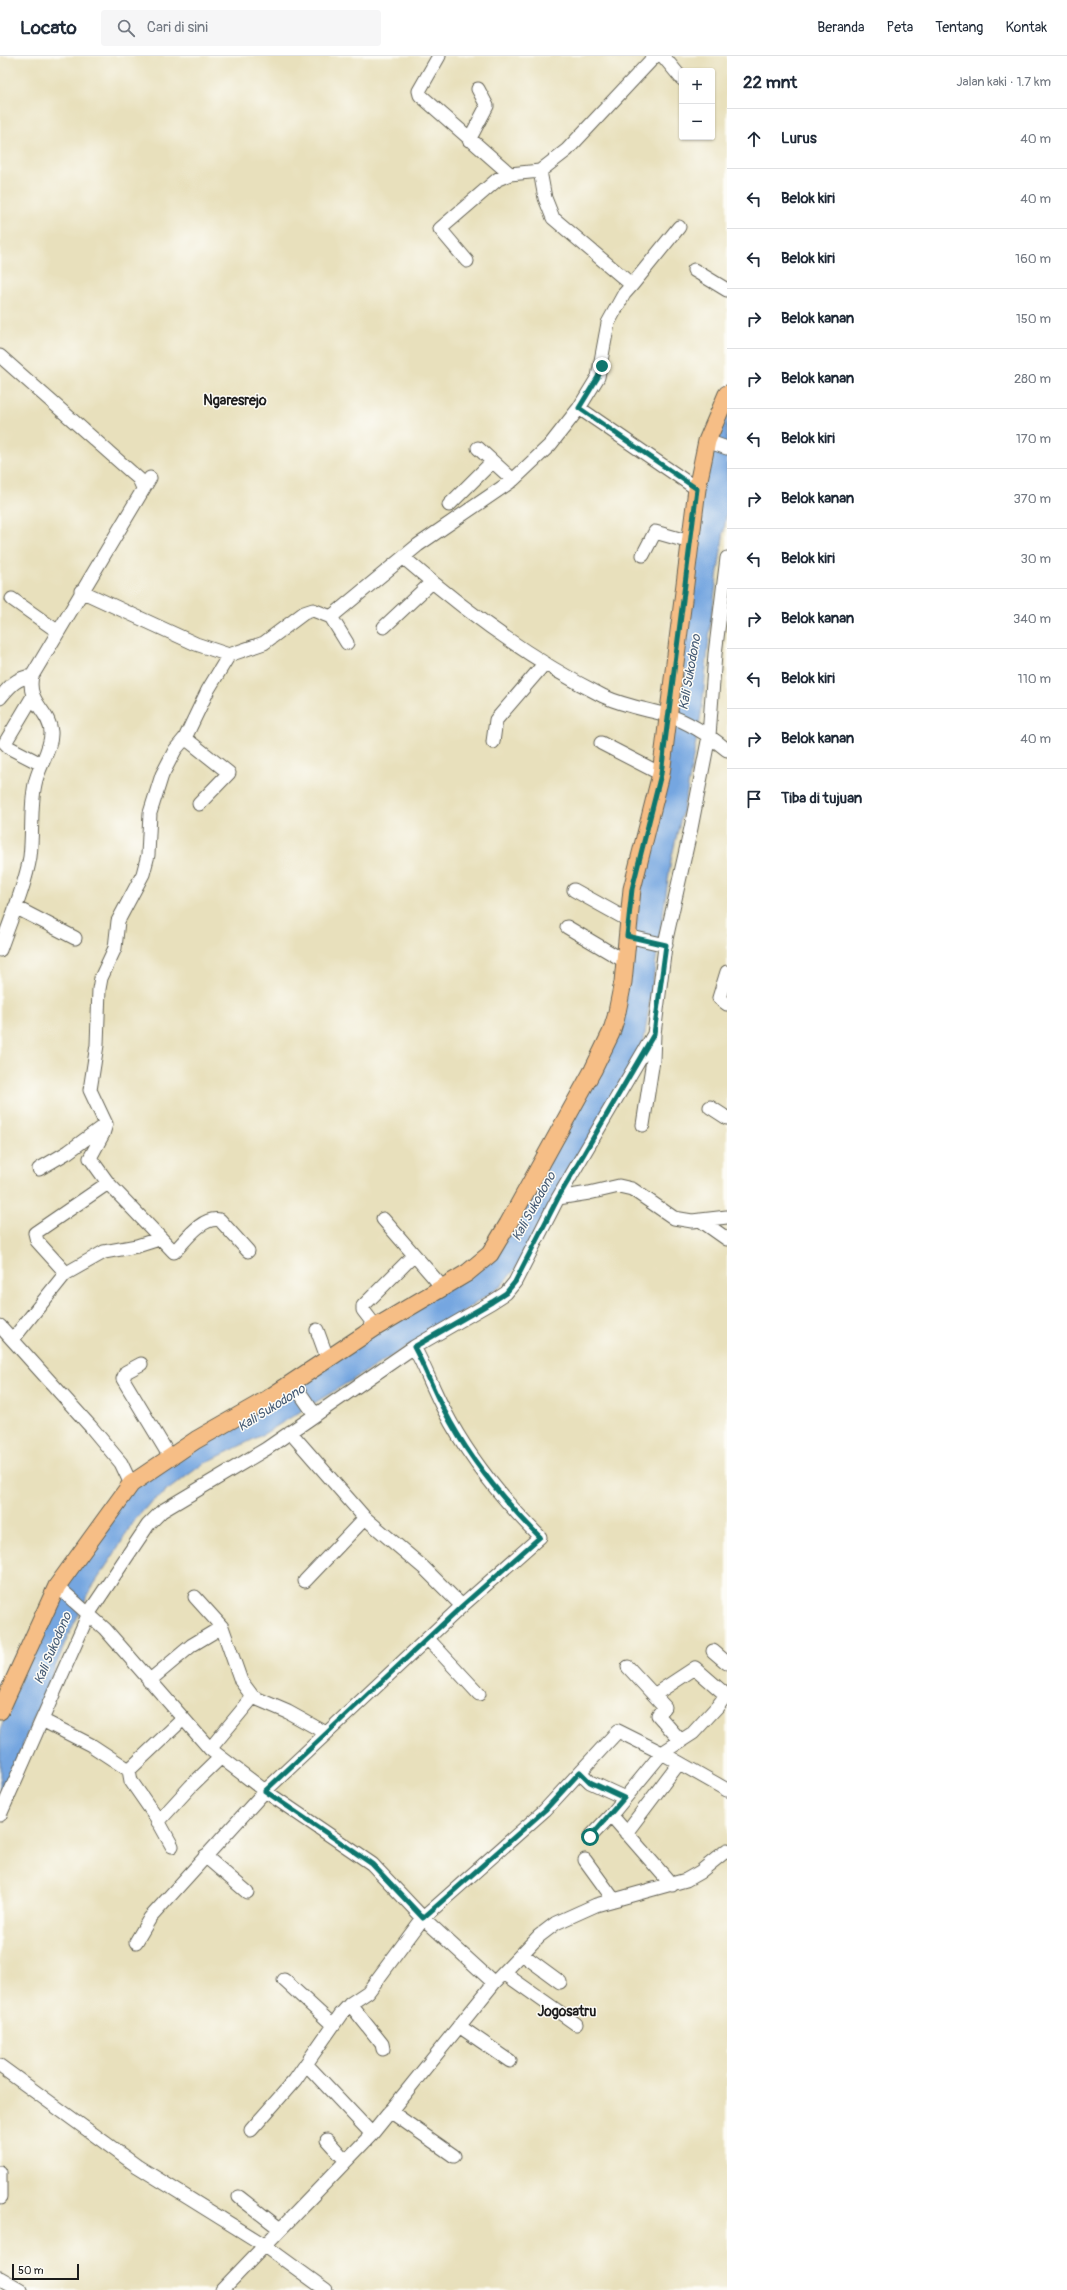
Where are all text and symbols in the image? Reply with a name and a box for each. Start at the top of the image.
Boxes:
search box [101,10,381,46]
text: Locato [20,16,77,40]
icon: search [115,17,137,39]
text: Cari di sini [147,18,208,37]
text: Beranda [817,19,865,36]
text: Peta [887,19,913,36]
text: Tentang [935,19,983,36]
text: Kontak [1005,19,1047,36]
map controls [679,68,715,140]
button: + [679,68,715,104]
text: 22 mnt [743,72,797,93]
text: Jalan kaki · 1.7 km [956,74,1051,90]
button: − [679,104,715,140]
icon: ahead [743,128,765,150]
text: Lurus [781,129,817,148]
text: 40 m [1020,131,1051,147]
icon: left [743,188,765,210]
text: Belok kiri [781,189,835,208]
text: 40 m [1020,191,1051,207]
icon: left [743,248,765,270]
text: Belok kiri [781,249,835,268]
text: 160 m [1015,251,1051,267]
icon: right [743,308,765,330]
text: Belok kanan [781,309,854,328]
text: 150 m [1016,311,1051,327]
route end [593,357,611,375]
icon: right [743,368,765,390]
text: Belok kanan [781,369,854,388]
text: 280 m [1014,371,1051,387]
district label: Ngaresrejo [203,392,267,409]
icon: left [743,428,765,450]
text: Belok kiri [781,429,835,448]
text: 170 m [1016,431,1051,447]
icon: right [743,488,765,510]
text: Belok kanan [781,489,854,508]
text: 370 m [1014,491,1051,507]
icon: left [743,548,765,570]
text: Belok kiri [781,549,835,568]
text: 30 m [1021,551,1051,567]
icon: right [743,608,765,630]
text: Belok kanan [781,609,854,628]
text: 340 m [1013,611,1051,627]
water label: Kali Sukodono [675,632,705,711]
icon: left [743,668,765,690]
text: Belok kiri [781,669,835,688]
text: 110 m [1018,671,1051,687]
icon: right [743,728,765,750]
text: Belok kanan [781,729,854,748]
text: 40 m [1020,731,1051,747]
icon: arrive [743,788,765,810]
text: Tiba di tujuan [781,789,862,808]
water label: Kali Sukodono [508,1168,560,1244]
water label: Kali Sukodono [235,1380,309,1435]
water label: Kali Sukodono [31,1609,76,1687]
route start [581,1828,599,1846]
district label: Jogosatru [538,2003,596,2020]
scale bar [12,2262,79,2281]
text: 50 m [18,2264,44,2277]

